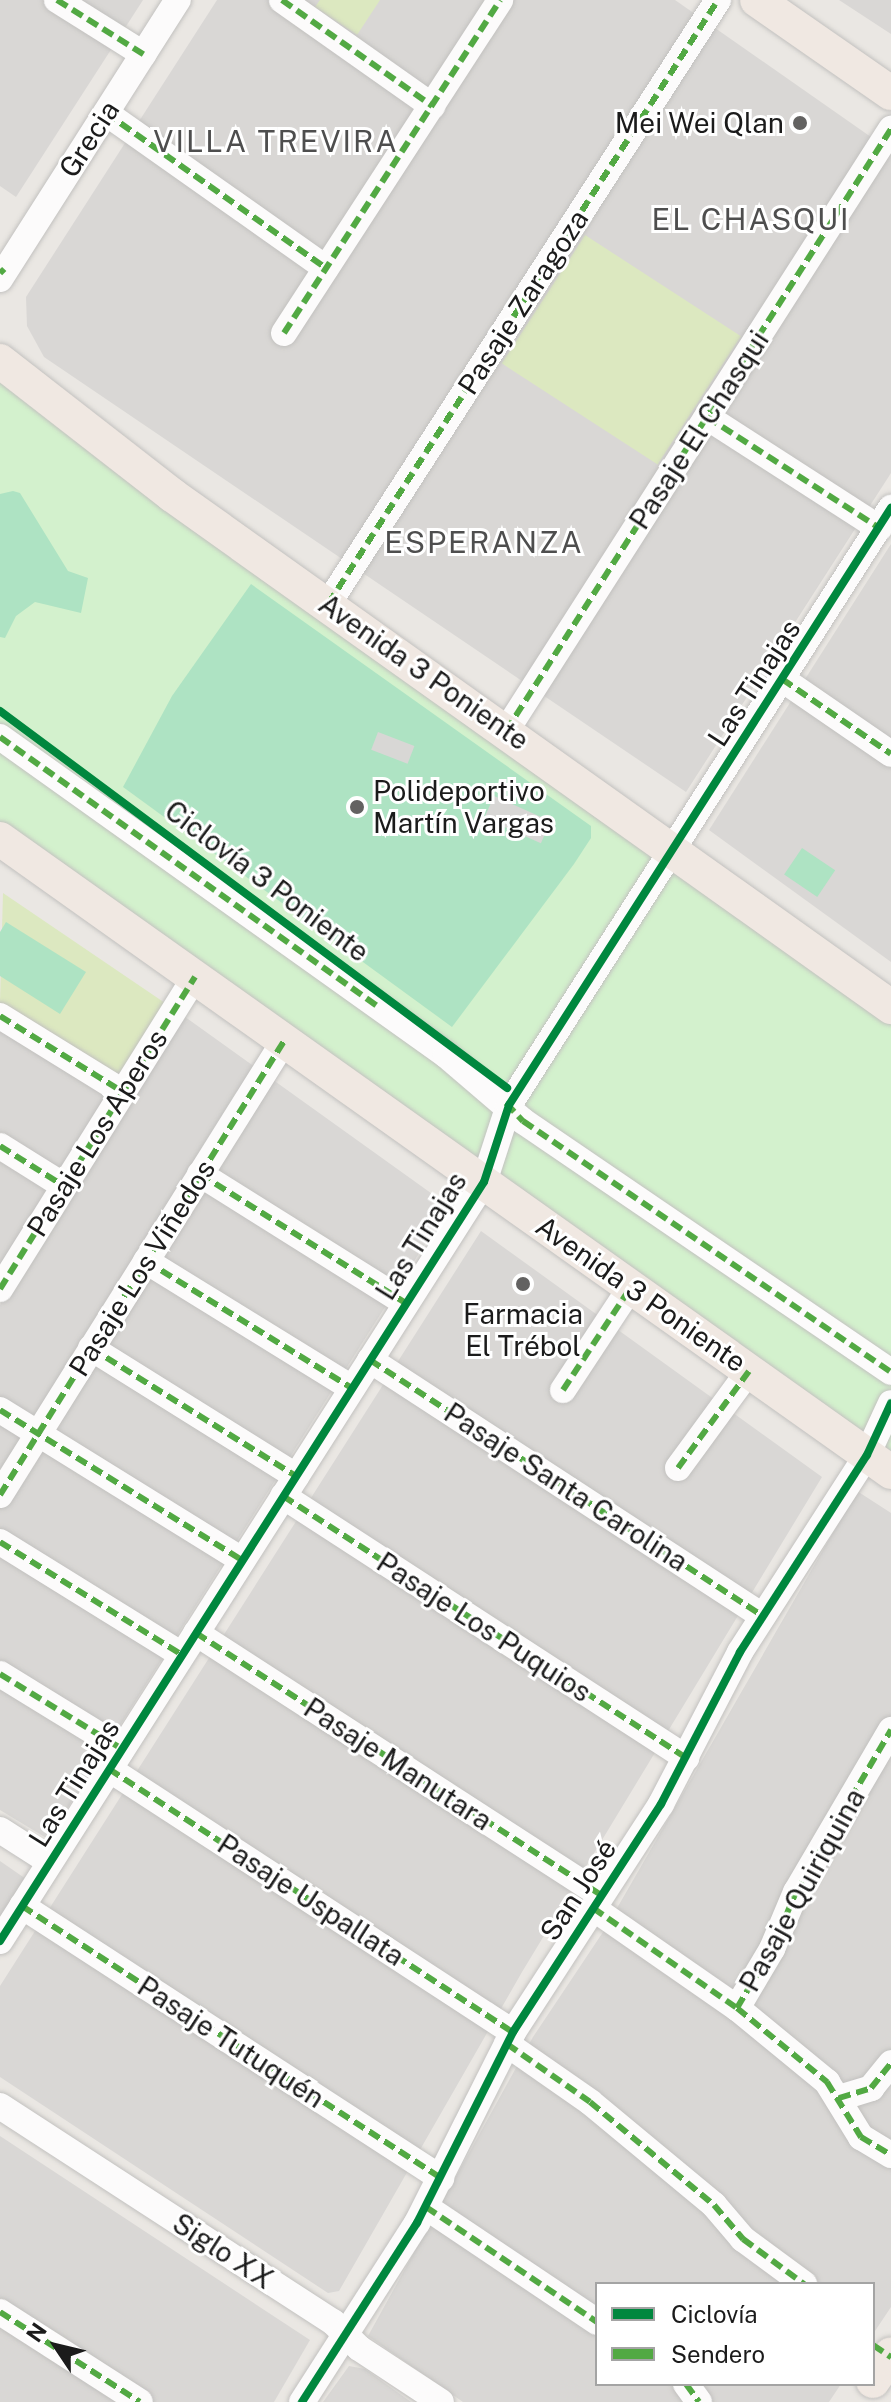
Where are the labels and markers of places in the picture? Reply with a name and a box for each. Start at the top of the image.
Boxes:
place label: Mei Wei Qlan [614,106,784,140]
marker: Mei Wei Qlan [791,114,809,132]
place label: Polideportivo Martín Vargas [373,774,555,840]
marker: Polideportivo Martín Vargas [348,798,366,816]
marker: Farmacia El Trébol [514,1275,532,1293]
place label: Farmacia El Trébol [463,1297,583,1363]

